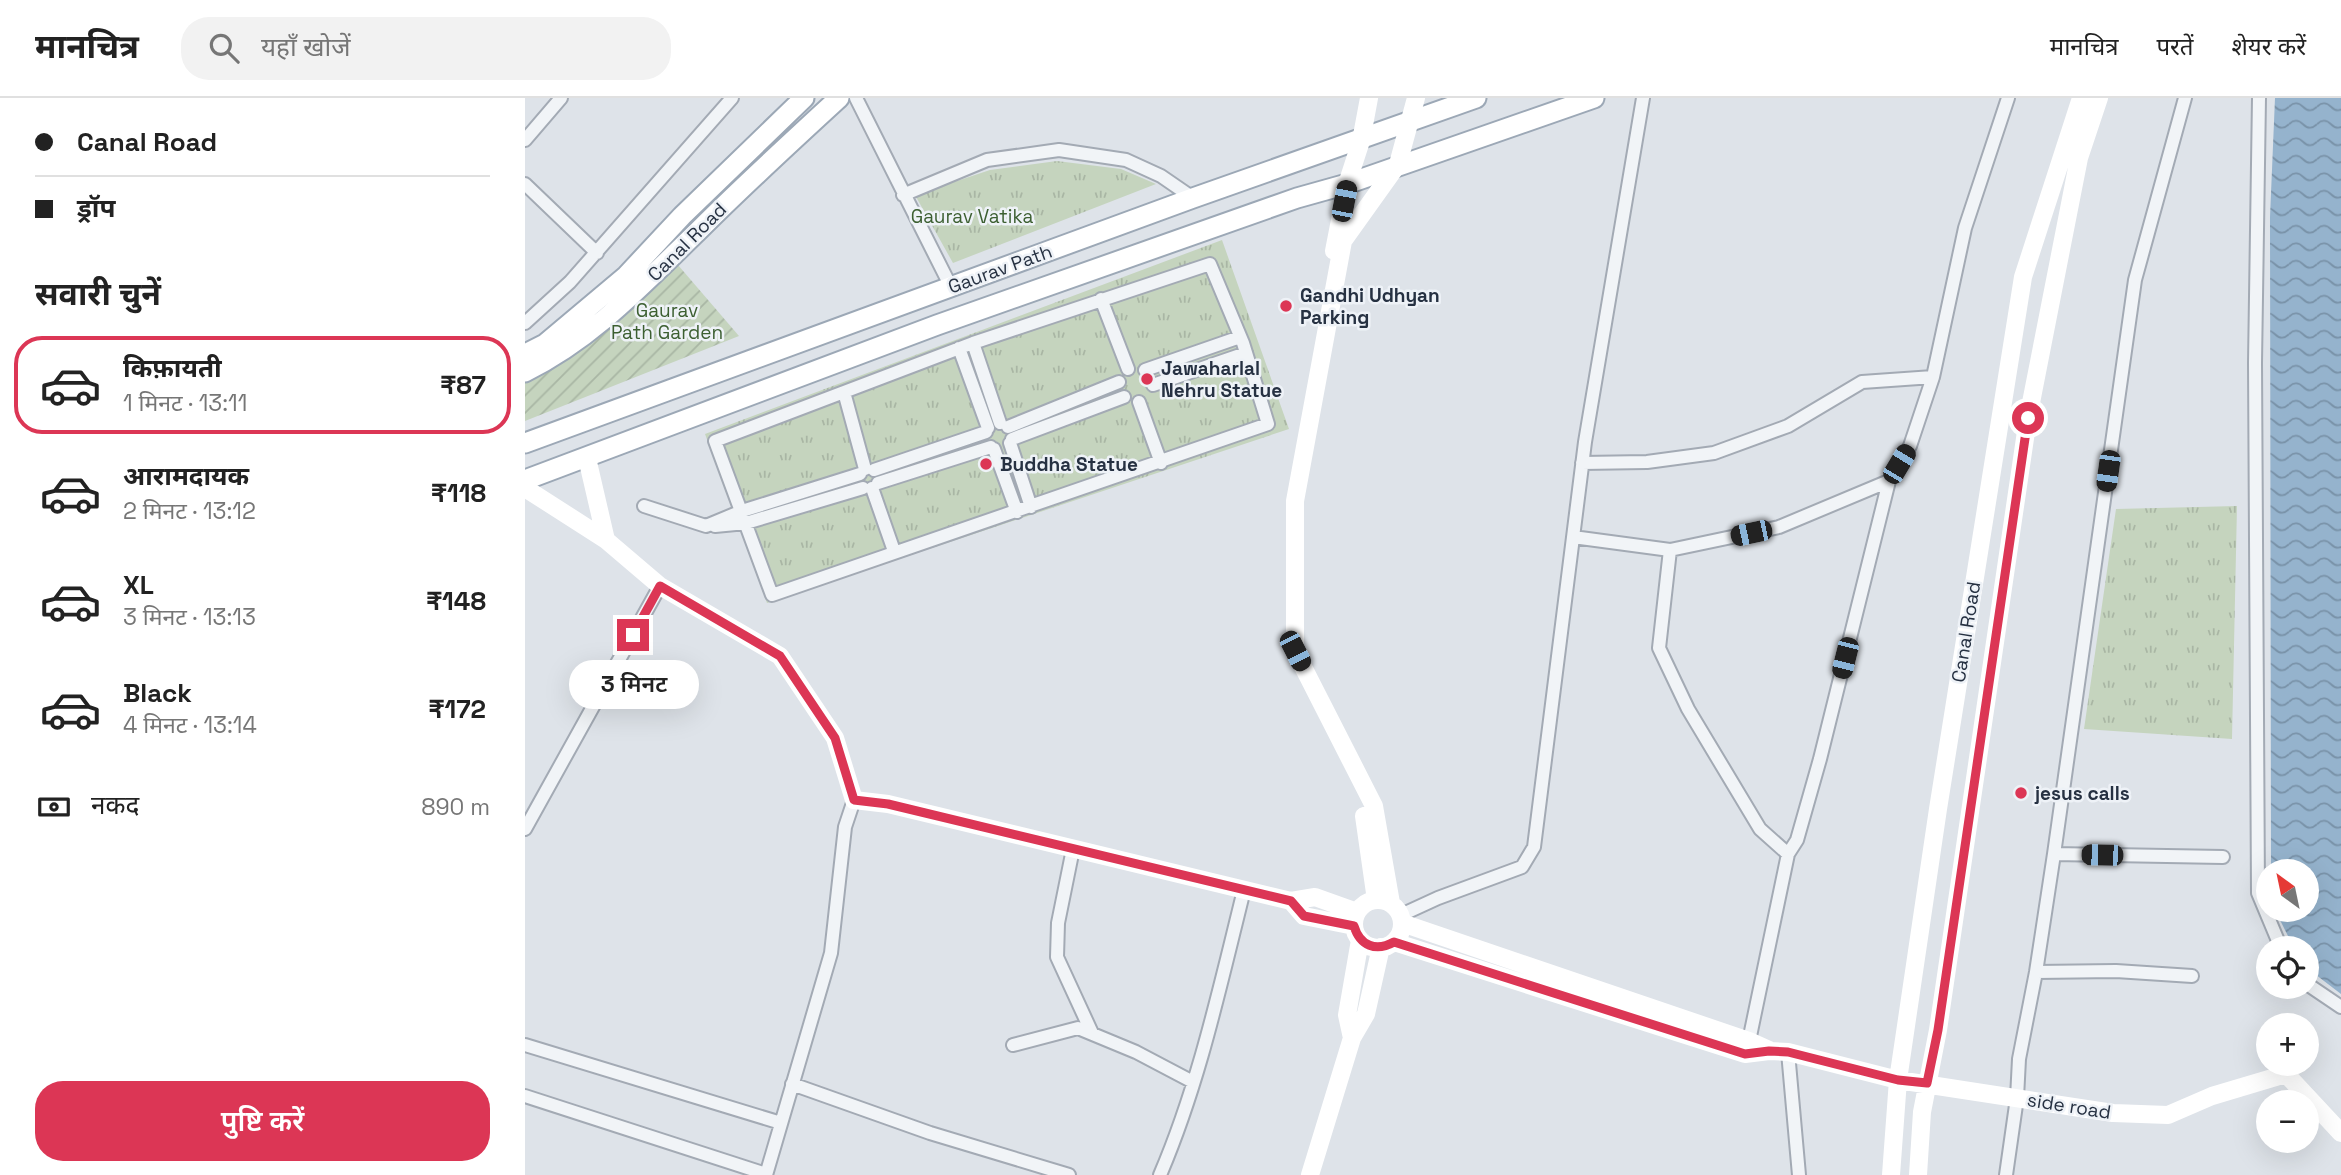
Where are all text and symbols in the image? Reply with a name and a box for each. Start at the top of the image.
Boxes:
search box [181,17,671,80]
text: मानचित्र [35,26,139,68]
icon: search [205,29,243,67]
text: यहाँ खोजें [261,30,351,64]
text: मानचित्र [2050,31,2118,62]
text: परतें [2156,31,2194,62]
text: शेयर करें [2232,31,2306,62]
text: Canal Road [77,125,217,159]
car [1330,178,1359,224]
text: ड्रॉप [77,191,115,225]
street label: Canal Road [642,197,732,287]
park label: Gaurav Vatika [911,204,1033,229]
street label: Gaurav Path [944,239,1056,299]
text: सवारी चुनें [35,274,161,314]
place label: Gandhi Udhyan Parking [1300,283,1440,330]
park label: Gaurav Path Garden [611,298,723,345]
marker: Gandhi Udhyan Parking [1278,298,1294,314]
text: किफ़ायती [123,351,222,385]
icon: car [39,354,102,417]
place label: Jawaharlal Nehru Statue [1161,356,1282,403]
text: ₹87 [440,368,486,402]
marker: Jawaharlal Nehru Statue [1139,371,1155,387]
text: 1 मिनट · 13:11 [123,388,247,418]
route start [2012,402,2044,434]
car [1880,441,1919,487]
car [2095,449,2122,493]
place label: Buddha Statue [1000,452,1138,477]
marker: Buddha Statue [978,456,994,472]
text: आरामदायक [123,459,249,493]
icon: car [39,462,102,525]
text: ₹118 [431,476,486,510]
text: 2 मिनट · 13:12 [123,496,256,526]
car [1729,518,1774,548]
text: XL [123,568,154,602]
icon: car [39,570,102,633]
street label: Canal Road [1946,580,1986,684]
text: ₹148 [426,584,486,618]
text: 3 मिनट · 13:13 [123,602,256,632]
route end [617,619,649,651]
car [1277,628,1314,674]
car [1830,635,1861,681]
callout: 3 मिनट [568,660,698,708]
text: 3 मिनट [601,669,667,699]
text: Black [123,676,192,710]
icon: car [39,678,102,741]
text: ₹172 [428,692,486,726]
text: 4 मिनट · 13:14 [123,710,257,740]
place label: jesus calls [2034,781,2130,806]
marker: jesus calls [2013,785,2029,801]
icon: cash [35,788,73,826]
text: नकद [91,788,139,822]
text: 890 m [421,792,490,822]
car [2081,844,2124,866]
north arrow [2256,859,2319,922]
map controls [2256,859,2319,1153]
button: locate [2256,936,2319,999]
button: + [2256,1013,2319,1076]
button: पुष्टि करें [35,1081,490,1161]
street label: side road [2025,1087,2113,1125]
button: − [2256,1090,2319,1153]

